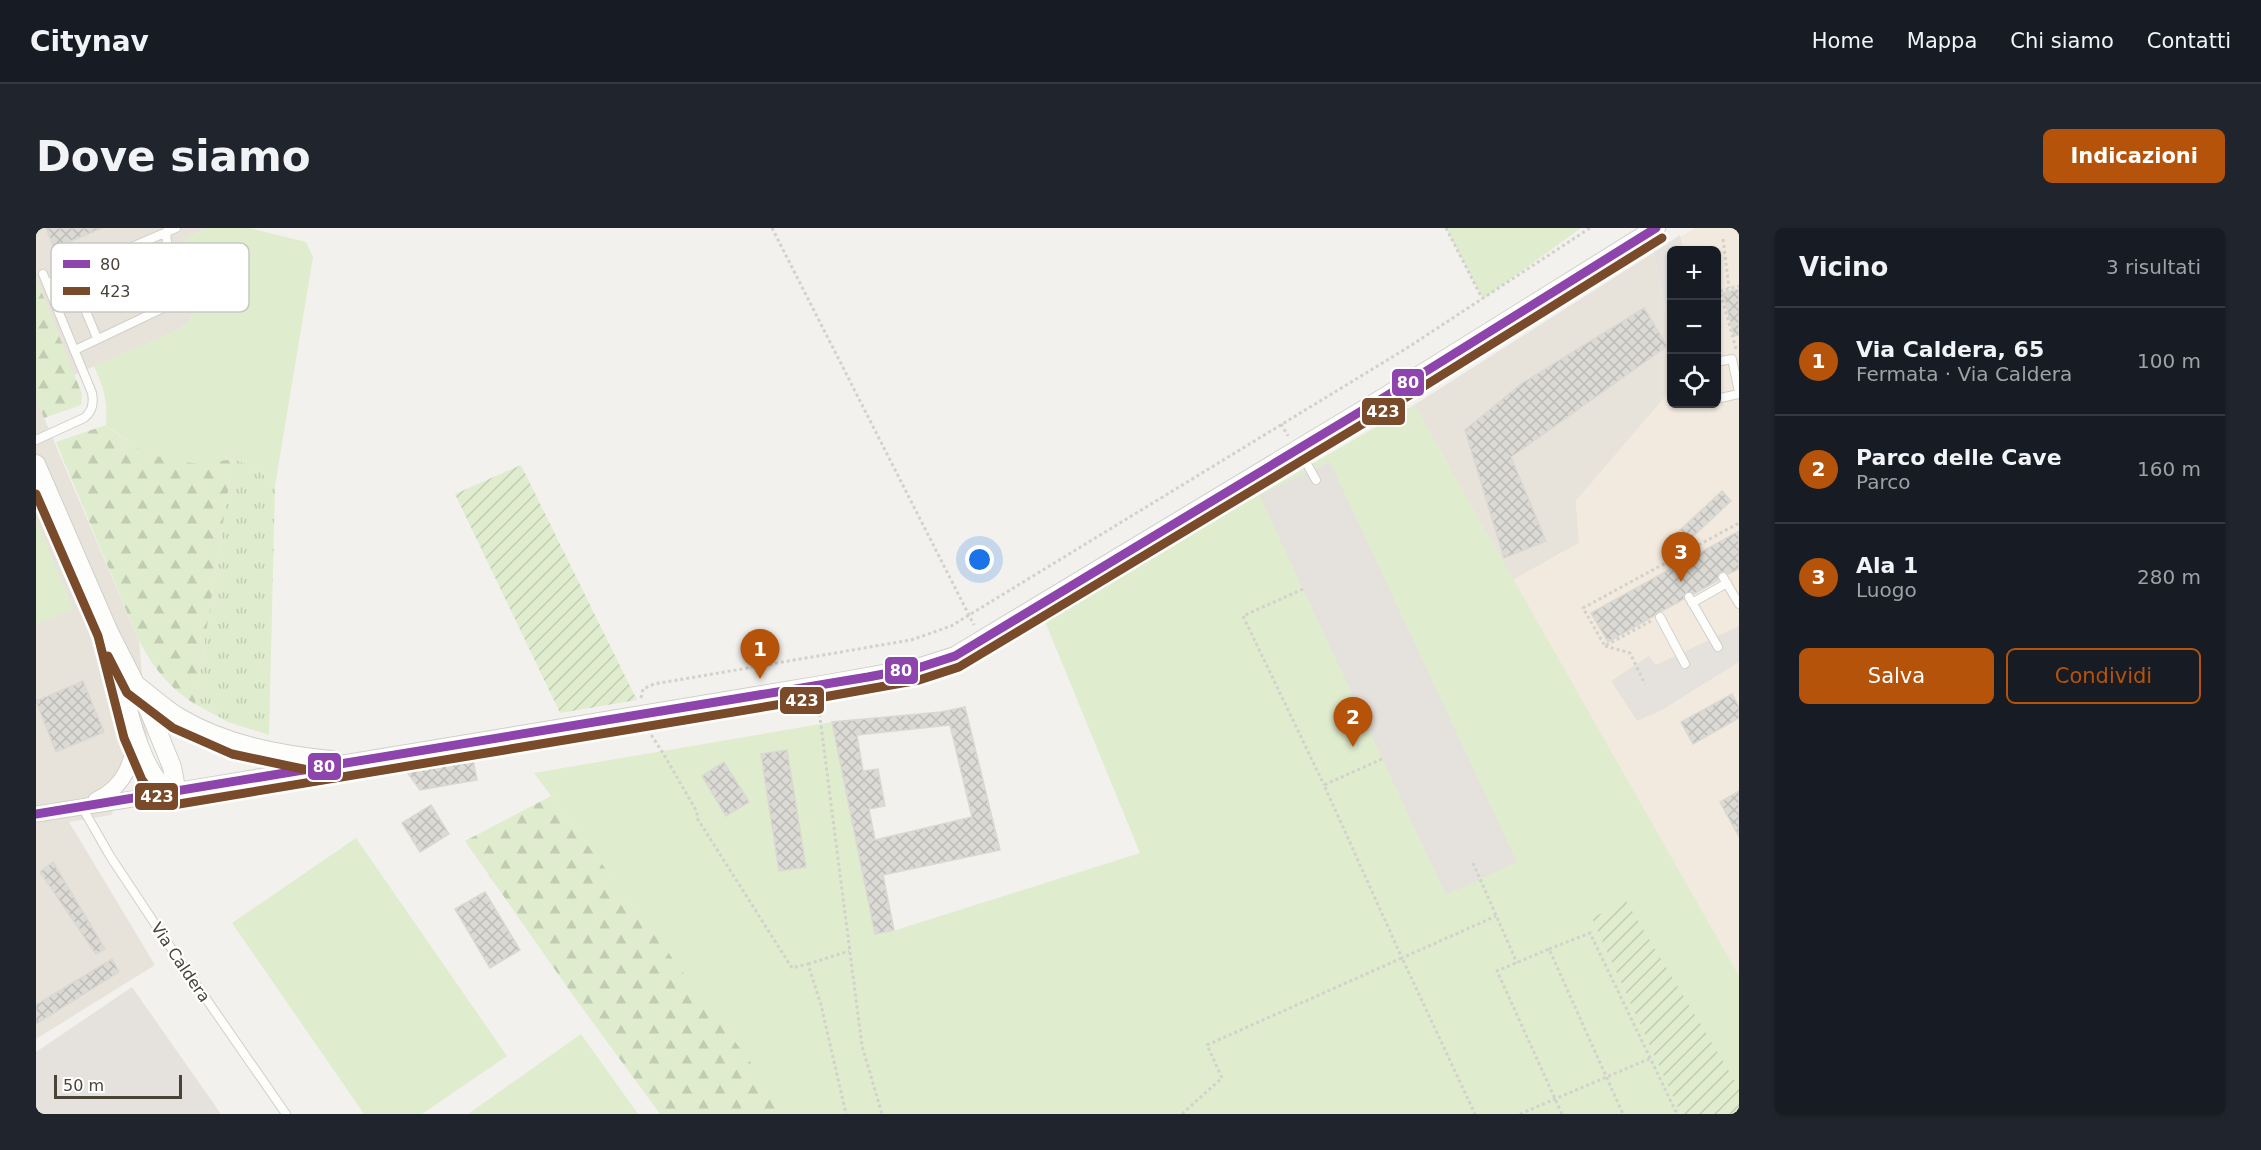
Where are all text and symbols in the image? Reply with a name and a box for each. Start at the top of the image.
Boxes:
text: Citynav [30,25,149,58]
text: Home [1812,29,1874,53]
text: Mappa [1907,29,1977,53]
text: Chi siamo [2010,29,2114,53]
text: Contatti [2147,29,2231,53]
button: Indicazioni [2043,129,2225,183]
text: Dove siamo [36,132,311,181]
legend [51,243,249,312]
map controls [1667,246,1721,408]
button: + [1667,246,1721,300]
text: Vicino [1799,252,1888,282]
text: 80 [100,255,120,274]
text: 3 risultati [2106,255,2201,279]
text: 423 [100,282,131,301]
button: − [1667,300,1721,354]
text: Via Caldera, 65 [1856,337,2044,362]
text: 1 [1812,349,1825,373]
text: 100 m [2137,349,2201,373]
button: locate [1667,354,1721,408]
text: Fermata · Via Caldera [1856,362,2072,386]
line badge: 80 [1391,368,1425,397]
text: 80 [1397,373,1419,392]
line badge: 423 [1361,397,1406,426]
text: 423 [1366,402,1400,421]
text: Parco delle Cave [1856,445,2062,470]
text: 2 [1812,457,1825,481]
text: 160 m [2137,457,2201,481]
text: Parco [1856,470,1910,494]
pin: 3 [1662,532,1700,582]
your location [965,545,994,574]
text: Ala 1 [1856,553,1918,578]
text: 3 [1812,565,1825,589]
text: 280 m [2137,565,2201,589]
text: Luogo [1856,578,1917,602]
pin: 1 [740,630,780,679]
button: Salva [1799,648,1994,704]
button: Condividi [2006,648,2201,704]
line badge: 80 [884,656,919,685]
text: 80 [890,661,912,680]
line badge: 423 [779,686,825,715]
text: 423 [785,691,819,710]
pin: 2 [1334,698,1372,747]
line badge: 80 [307,752,342,781]
text: 80 [313,757,335,776]
line badge: 423 [134,782,179,811]
text: 423 [140,787,174,806]
street label: Via Caldera [147,919,214,1006]
scale bar [54,1072,182,1100]
text: 50 m [63,1076,104,1095]

